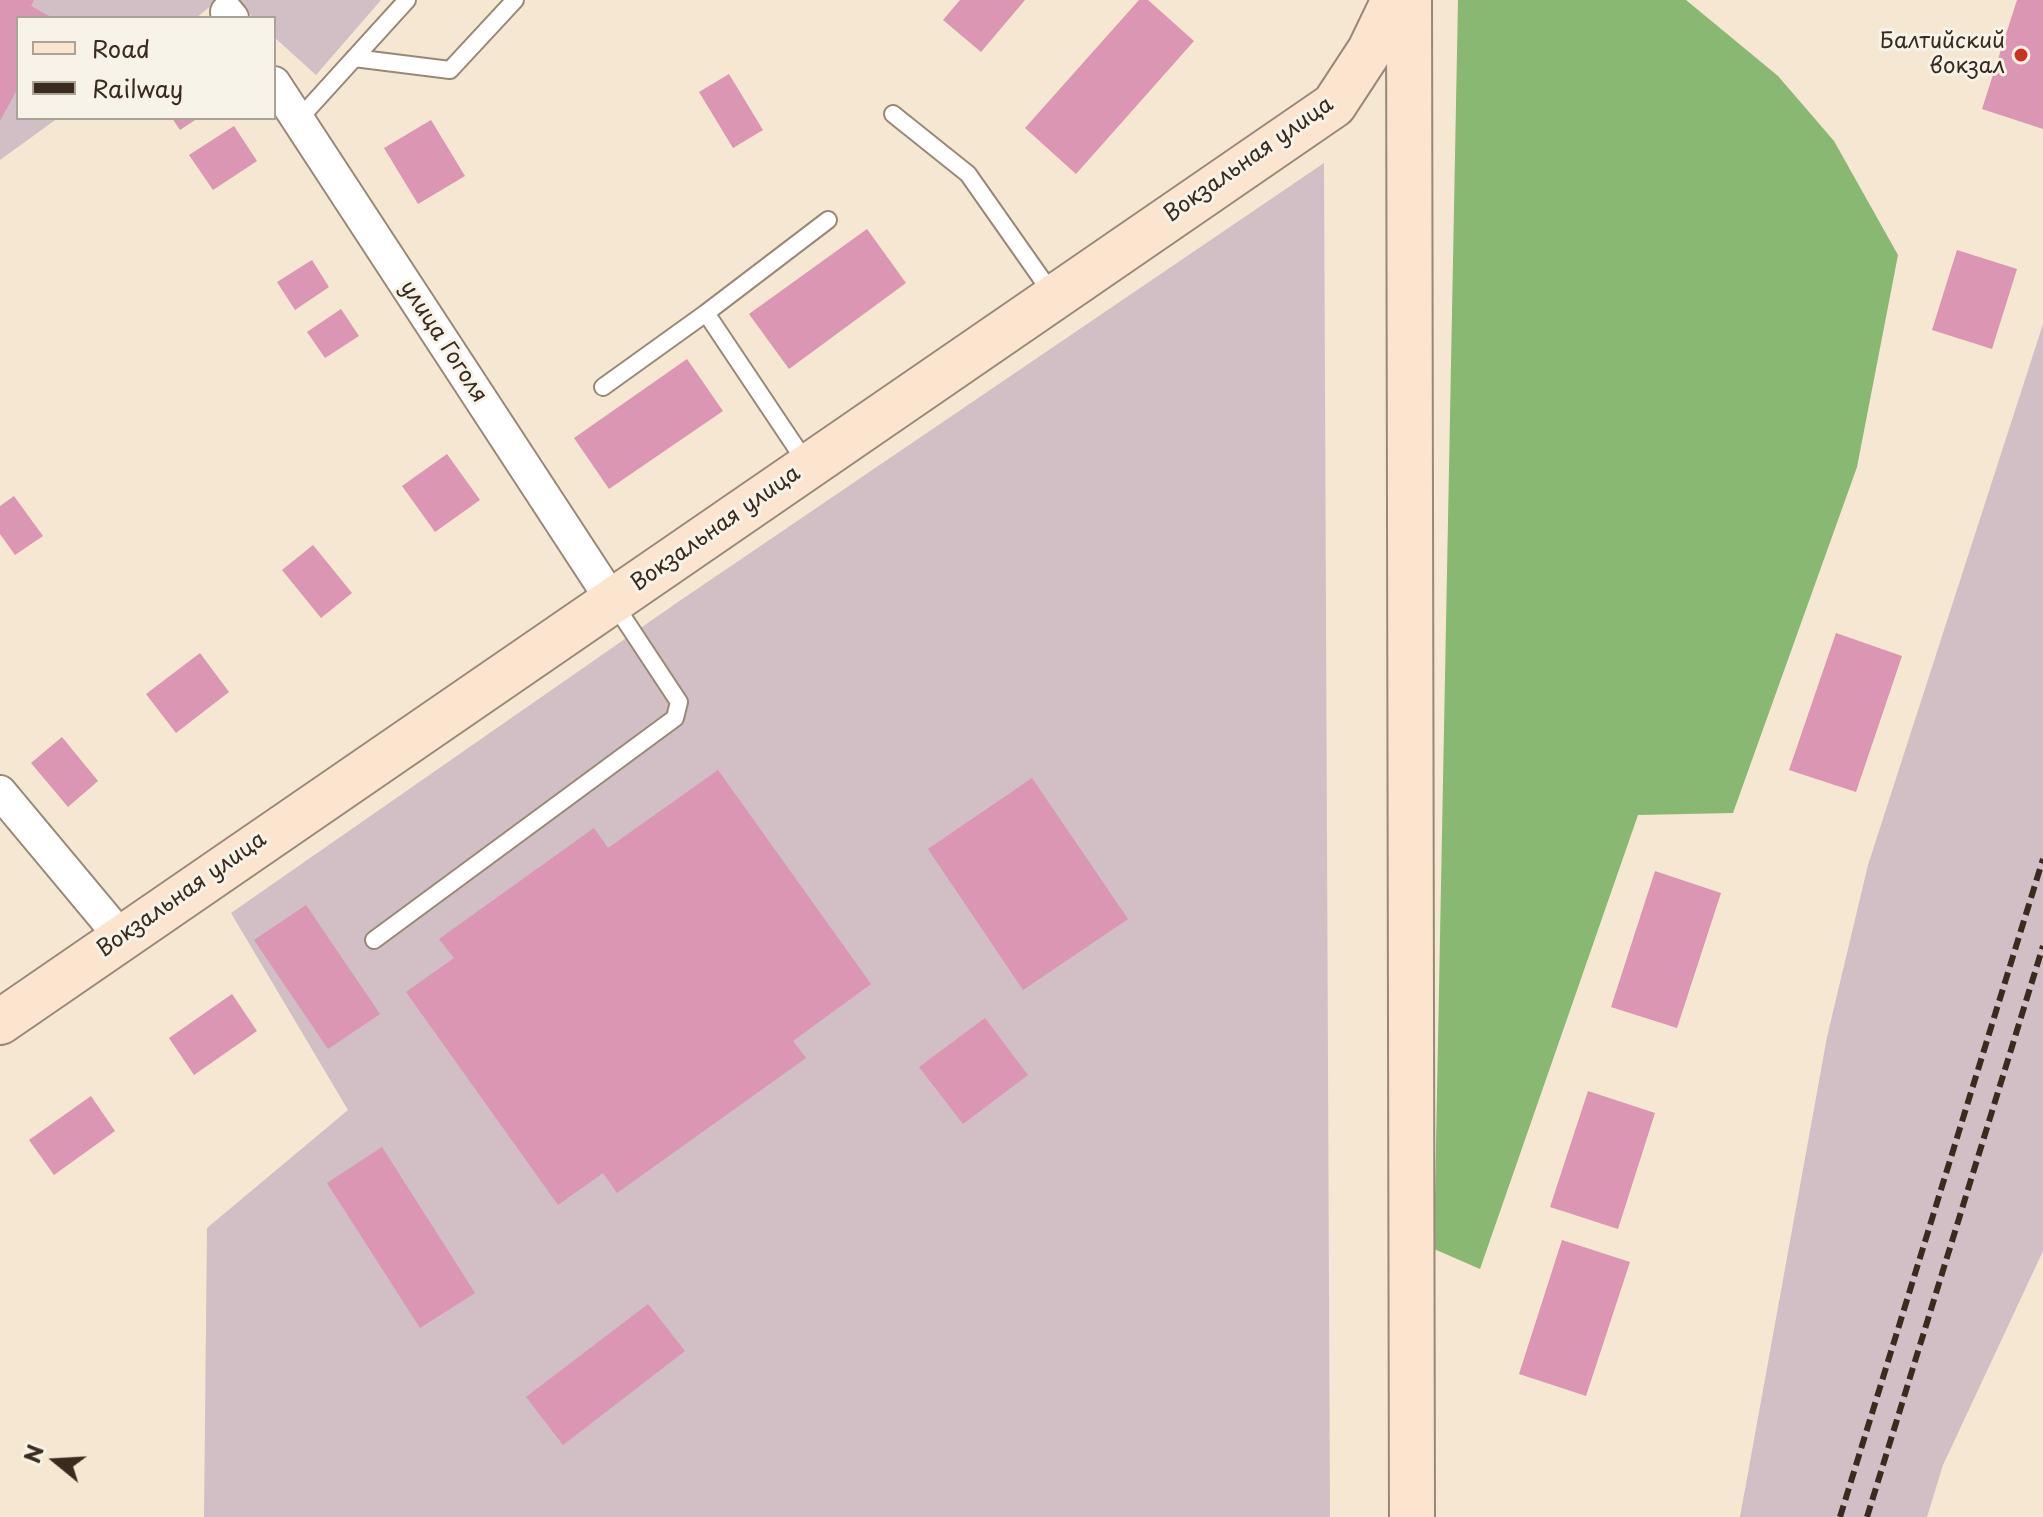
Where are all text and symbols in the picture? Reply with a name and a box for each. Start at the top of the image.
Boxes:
legend [16,16,276,120]
place label: Балтийский вокзал [1880,29,2005,80]
text: Road [92,30,150,66]
marker: Балтийский вокзал [2012,46,2030,64]
text: Railway [92,70,183,106]
street label: Вокзальная улица [1159,92,1339,228]
street label: улица Гоголя [394,276,492,408]
street label: Вокзальная улица [626,461,806,597]
street label: Вокзальная улица [92,827,272,963]
north arrow [16,1421,96,1501]
text: N [14,1440,51,1467]

